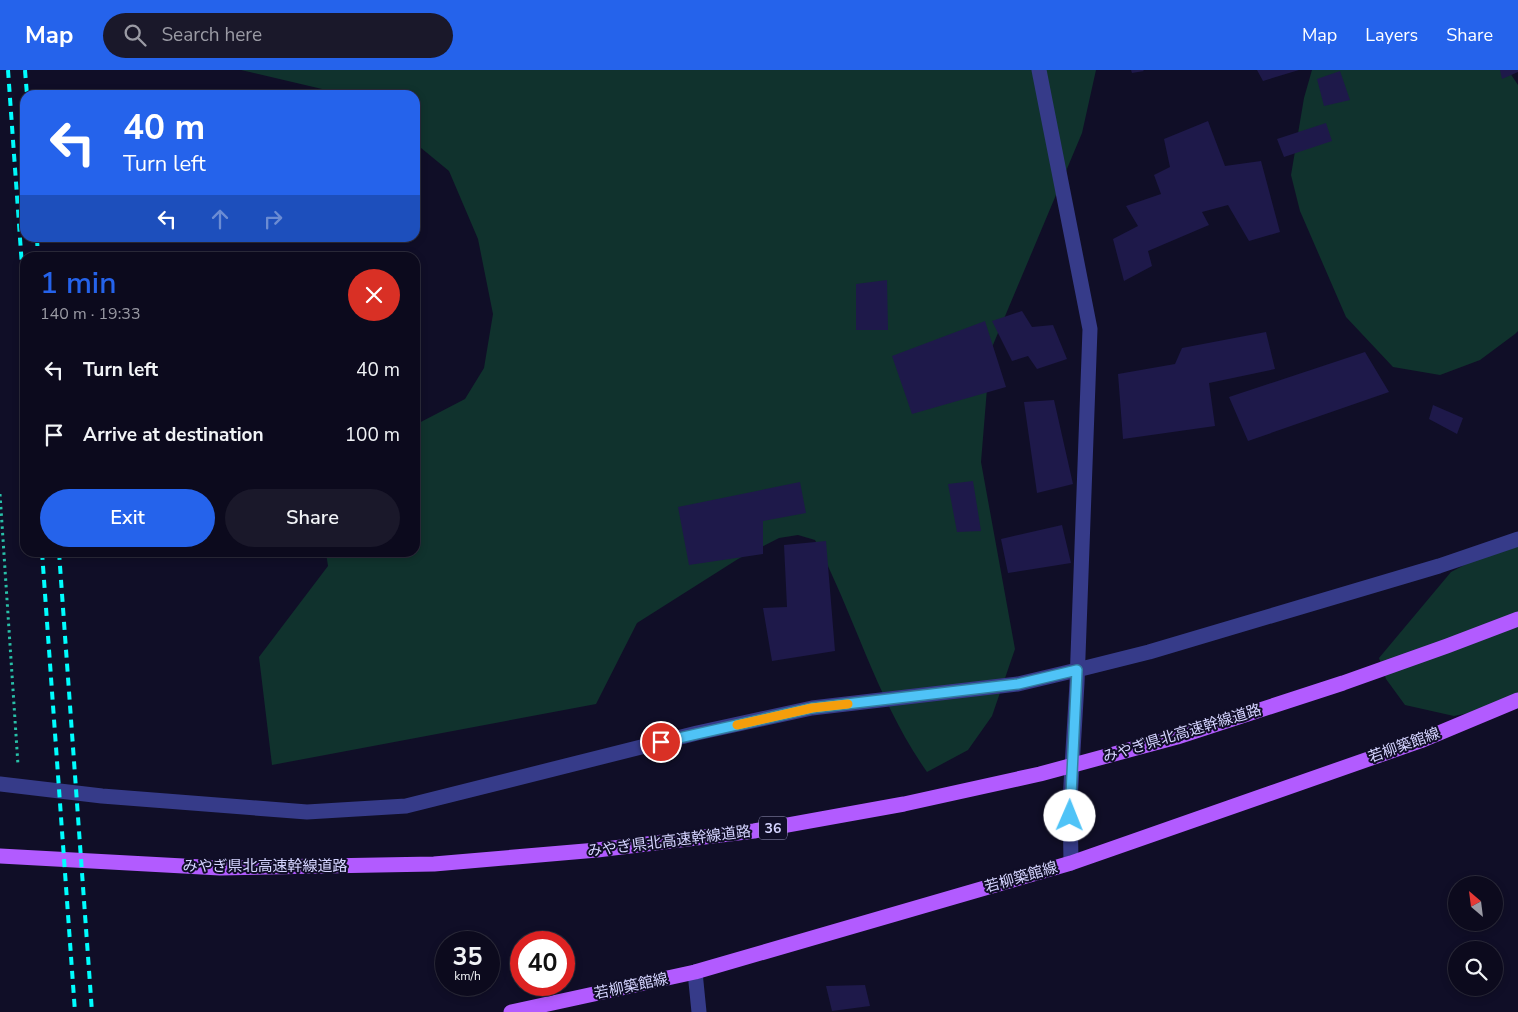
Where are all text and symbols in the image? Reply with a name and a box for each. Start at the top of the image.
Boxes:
search box [103,13,453,58]
text: Map [25,19,73,51]
icon: search [121,21,149,49]
text: Search here [161,22,262,48]
text: Map [1302,23,1337,47]
text: Layers [1365,23,1418,47]
text: Share [1446,23,1493,47]
text: 40 m [123,104,205,151]
icon: left [40,110,105,175]
text: Turn left [123,149,206,179]
icon: left [153,205,181,233]
icon: ahead [206,205,234,233]
icon: right [259,205,287,233]
text: 1 min [40,263,116,304]
button: close [348,269,400,321]
text: 140 m · 19:33 [40,303,141,325]
icon: left [40,356,68,384]
text: Turn left [83,357,158,383]
text: 40 m [356,357,400,383]
icon: arrive [40,421,68,449]
text: Arrive at destination [83,422,264,448]
text: 100 m [345,422,400,448]
button: Exit [40,489,215,547]
button: Share [225,489,400,547]
street label: みやぎ県北高速幹線道路 [1100,699,1264,767]
pin [640,721,682,763]
street label: 若柳築館線 [1365,723,1443,767]
icon: arrive [647,728,675,756]
position arrow [1043,789,1095,841]
road number: 36 [759,816,787,840]
street label: みやぎ県北高速幹線道路 [586,821,752,861]
street label: みやぎ県北高速幹線道路 [182,856,348,876]
street label: 若柳築館線 [982,857,1060,897]
north arrow [1448,876,1502,931]
map controls [1448,876,1503,996]
speed limit sign: 40 [510,931,575,996]
text: 35 [452,940,483,974]
button: search [1448,941,1503,996]
text: km/h [454,968,481,984]
street label: 若柳築館線 [592,968,670,1004]

